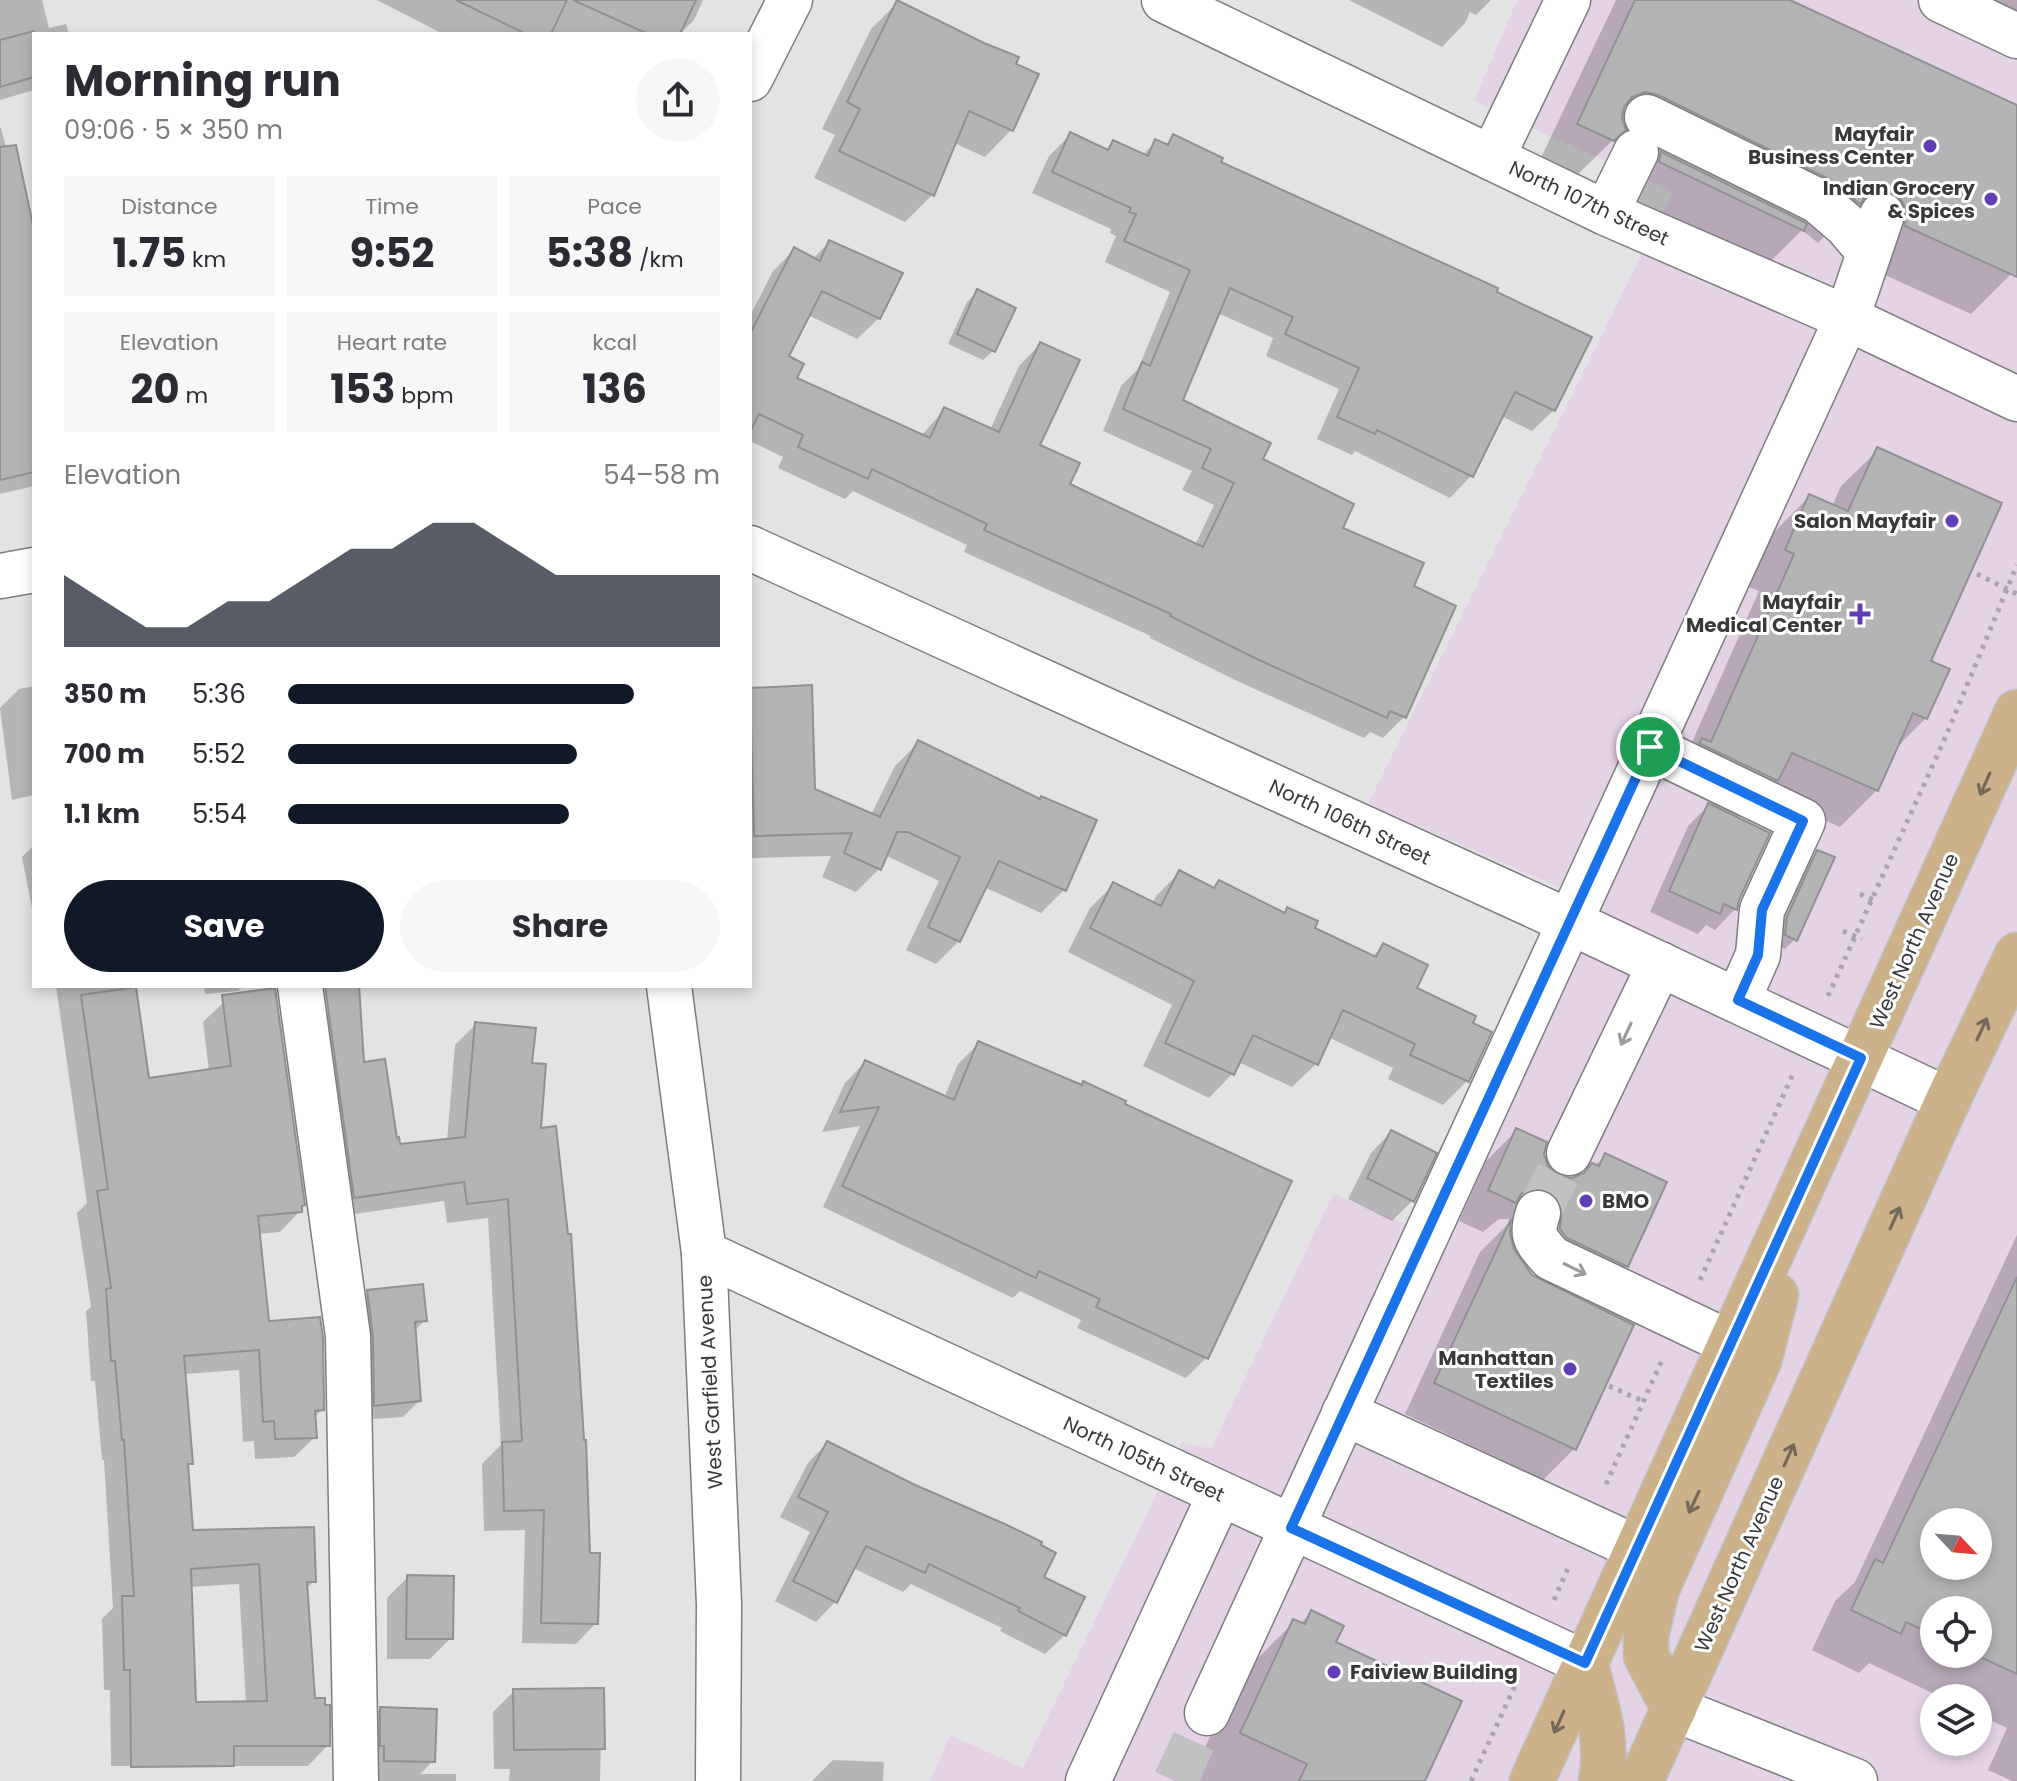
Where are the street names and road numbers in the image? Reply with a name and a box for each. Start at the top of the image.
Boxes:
street label: North 107th Street [1504,154,1674,252]
street label: North 106th Street [1265,772,1435,872]
street label: West North Avenue [1863,849,1965,1033]
street label: West Garfield Avenue [690,1274,730,1490]
street label: North 105th Street [1059,1409,1229,1509]
street label: West North Avenue [1688,1472,1790,1656]

